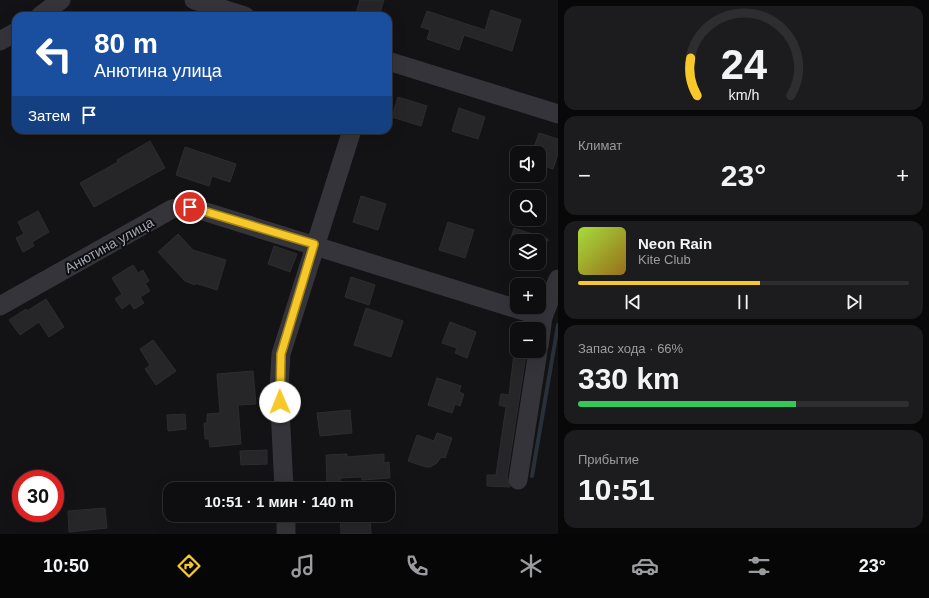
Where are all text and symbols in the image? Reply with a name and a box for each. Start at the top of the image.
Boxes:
icon: left [28,28,80,80]
text: 80 m [94,28,158,59]
text: 24 [720,41,767,88]
text: Анютина улица [94,61,222,81]
text: km/h [728,87,759,103]
icon: arrive [78,104,100,126]
text: Затем [28,107,70,124]
text: Климат [578,138,622,153]
map controls [510,146,546,358]
button: sound [510,146,546,182]
text: 23° [721,159,766,192]
text: − [578,163,591,188]
text: + [896,163,909,188]
pin [173,190,207,224]
button: search [510,190,546,226]
icon: arrive [179,196,201,218]
street label: Анютина улица [62,214,157,276]
button: layers [510,234,546,270]
text: Neon Rain [638,235,712,252]
text: Kite Club [638,252,691,267]
button: + [510,278,546,314]
icon: previous [622,291,644,313]
icon: pause [732,291,754,313]
icon: next [843,291,865,313]
button: − [510,322,546,358]
text: Запас хода · 66% [578,341,683,356]
text: 330 km [578,362,680,395]
position arrow [259,381,301,423]
text: Прибытие [578,452,639,467]
speed limit sign: 30 [12,470,64,522]
text: 10:51 [578,473,655,506]
text: 10:51 · 1 мин · 140 m [204,493,354,510]
icon: directions [175,552,203,580]
icon: music [289,552,317,580]
icon: phone [403,552,431,580]
icon: climate [517,552,545,580]
icon: car [631,552,659,580]
icon: filters [745,552,773,580]
text: 10:50 [43,556,89,576]
text: 23° [859,556,886,576]

